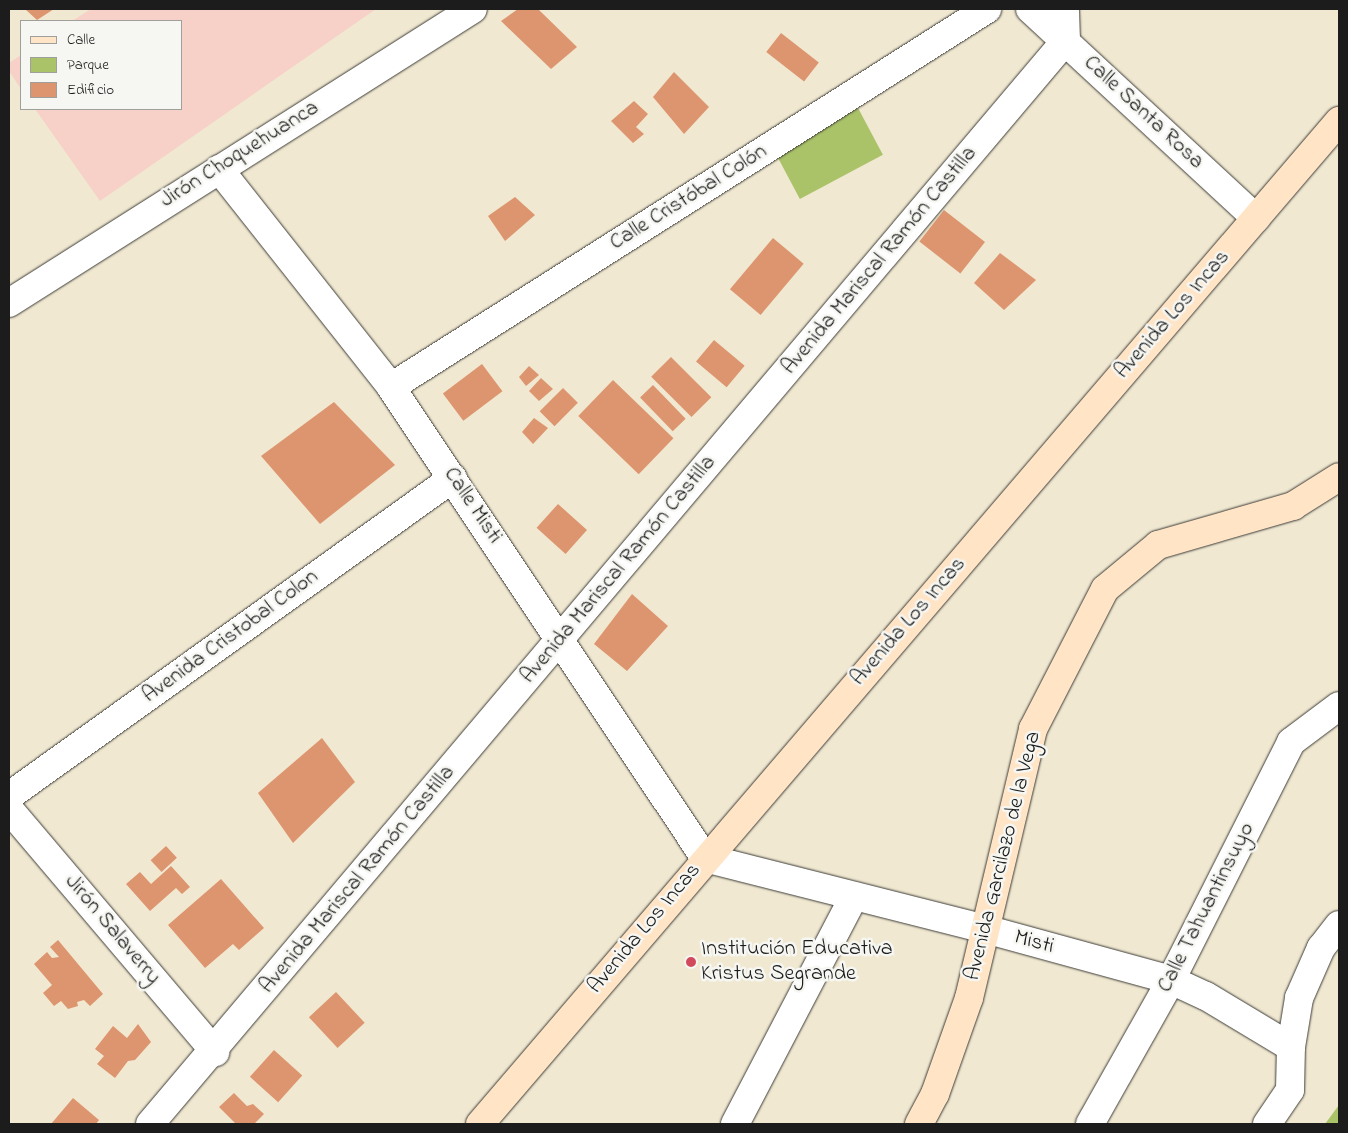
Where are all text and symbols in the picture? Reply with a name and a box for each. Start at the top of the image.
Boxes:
legend [20,20,182,110]
text: Calle [67,29,95,51]
street label: Calle Santa Rosa [1077,50,1209,176]
text: Parque [67,54,109,76]
text: Edificio [67,79,114,101]
street label: Jirón Choquehuanca [156,96,324,214]
street label: Calle Cristóbal Colón [605,139,773,257]
street label: Avenida Mariscal Ramón Castilla [777,141,983,381]
street label: Avenida Los Incas [1110,245,1236,385]
street label: Avenida Mariscal Ramón Castilla [516,450,722,690]
street label: Calle Misti [437,463,507,549]
street label: Avenida Los Incas [846,552,972,692]
street label: Avenida Cristobal Colon [138,564,324,710]
street label: Avenida Garcilazo de la Vega [960,729,1048,983]
street label: Avenida Mariscal Ramón Castilla [255,760,461,1000]
street label: Calle Tahuantinsuyo [1153,819,1261,997]
street label: Avenida Los Incas [583,858,707,1000]
street label: Jirón Salaverry [58,870,166,990]
street label: Misti [1011,925,1057,961]
place label: Institución Educativa Kristus Segrande [701,936,893,988]
marker: Institución Educativa Kristus Segrande [685,956,697,968]

